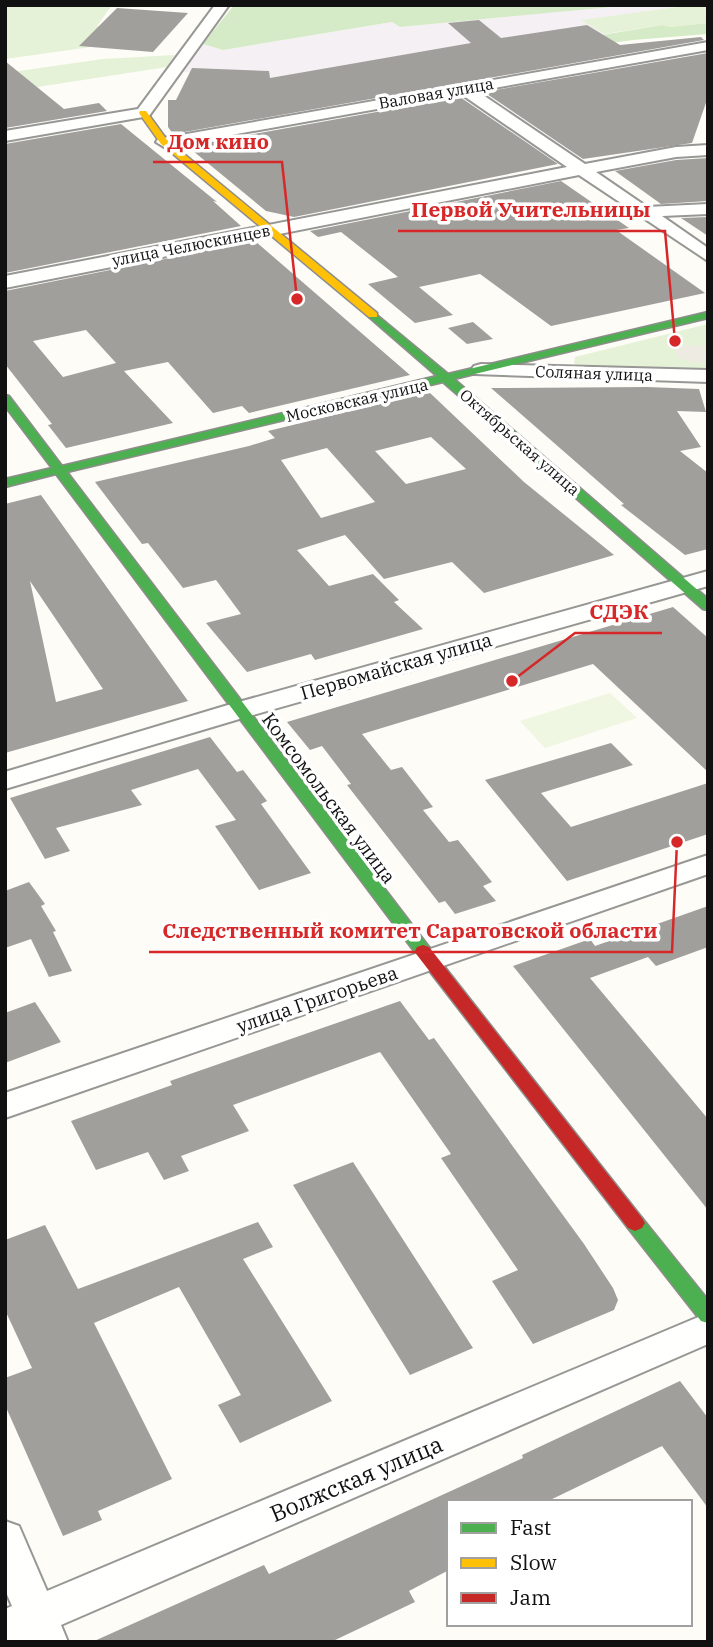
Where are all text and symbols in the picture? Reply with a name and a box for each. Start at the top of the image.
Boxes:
street label: Валовая улица [377,73,495,113]
callout: Дом кино [153,120,282,162]
text: Дом кино [167,127,269,155]
callout: Первой Учительницы [398,189,665,231]
text: Первой Учительницы [411,195,651,223]
street label: улица Челюскинцев [110,220,272,270]
street label: Соляная улица [535,361,653,385]
street label: Московская улица [284,374,430,426]
street label: Октябрьская улица [456,384,584,500]
callout: СДЭК [575,591,662,633]
text: СДЭК [589,597,649,625]
street label: Первомайская улица [297,627,495,705]
street label: Комсомольская улица [257,708,401,888]
callout: Следственный комитет Саратовской области [149,910,672,952]
text: Следственный комитет Саратовской области [162,916,658,944]
street label: улица Григорьева [233,960,401,1038]
street label: Волжская улица [265,1428,447,1528]
legend [447,1500,692,1626]
text: Fast [510,1513,551,1541]
text: Slow [510,1548,557,1576]
text: Jam [510,1583,551,1611]

